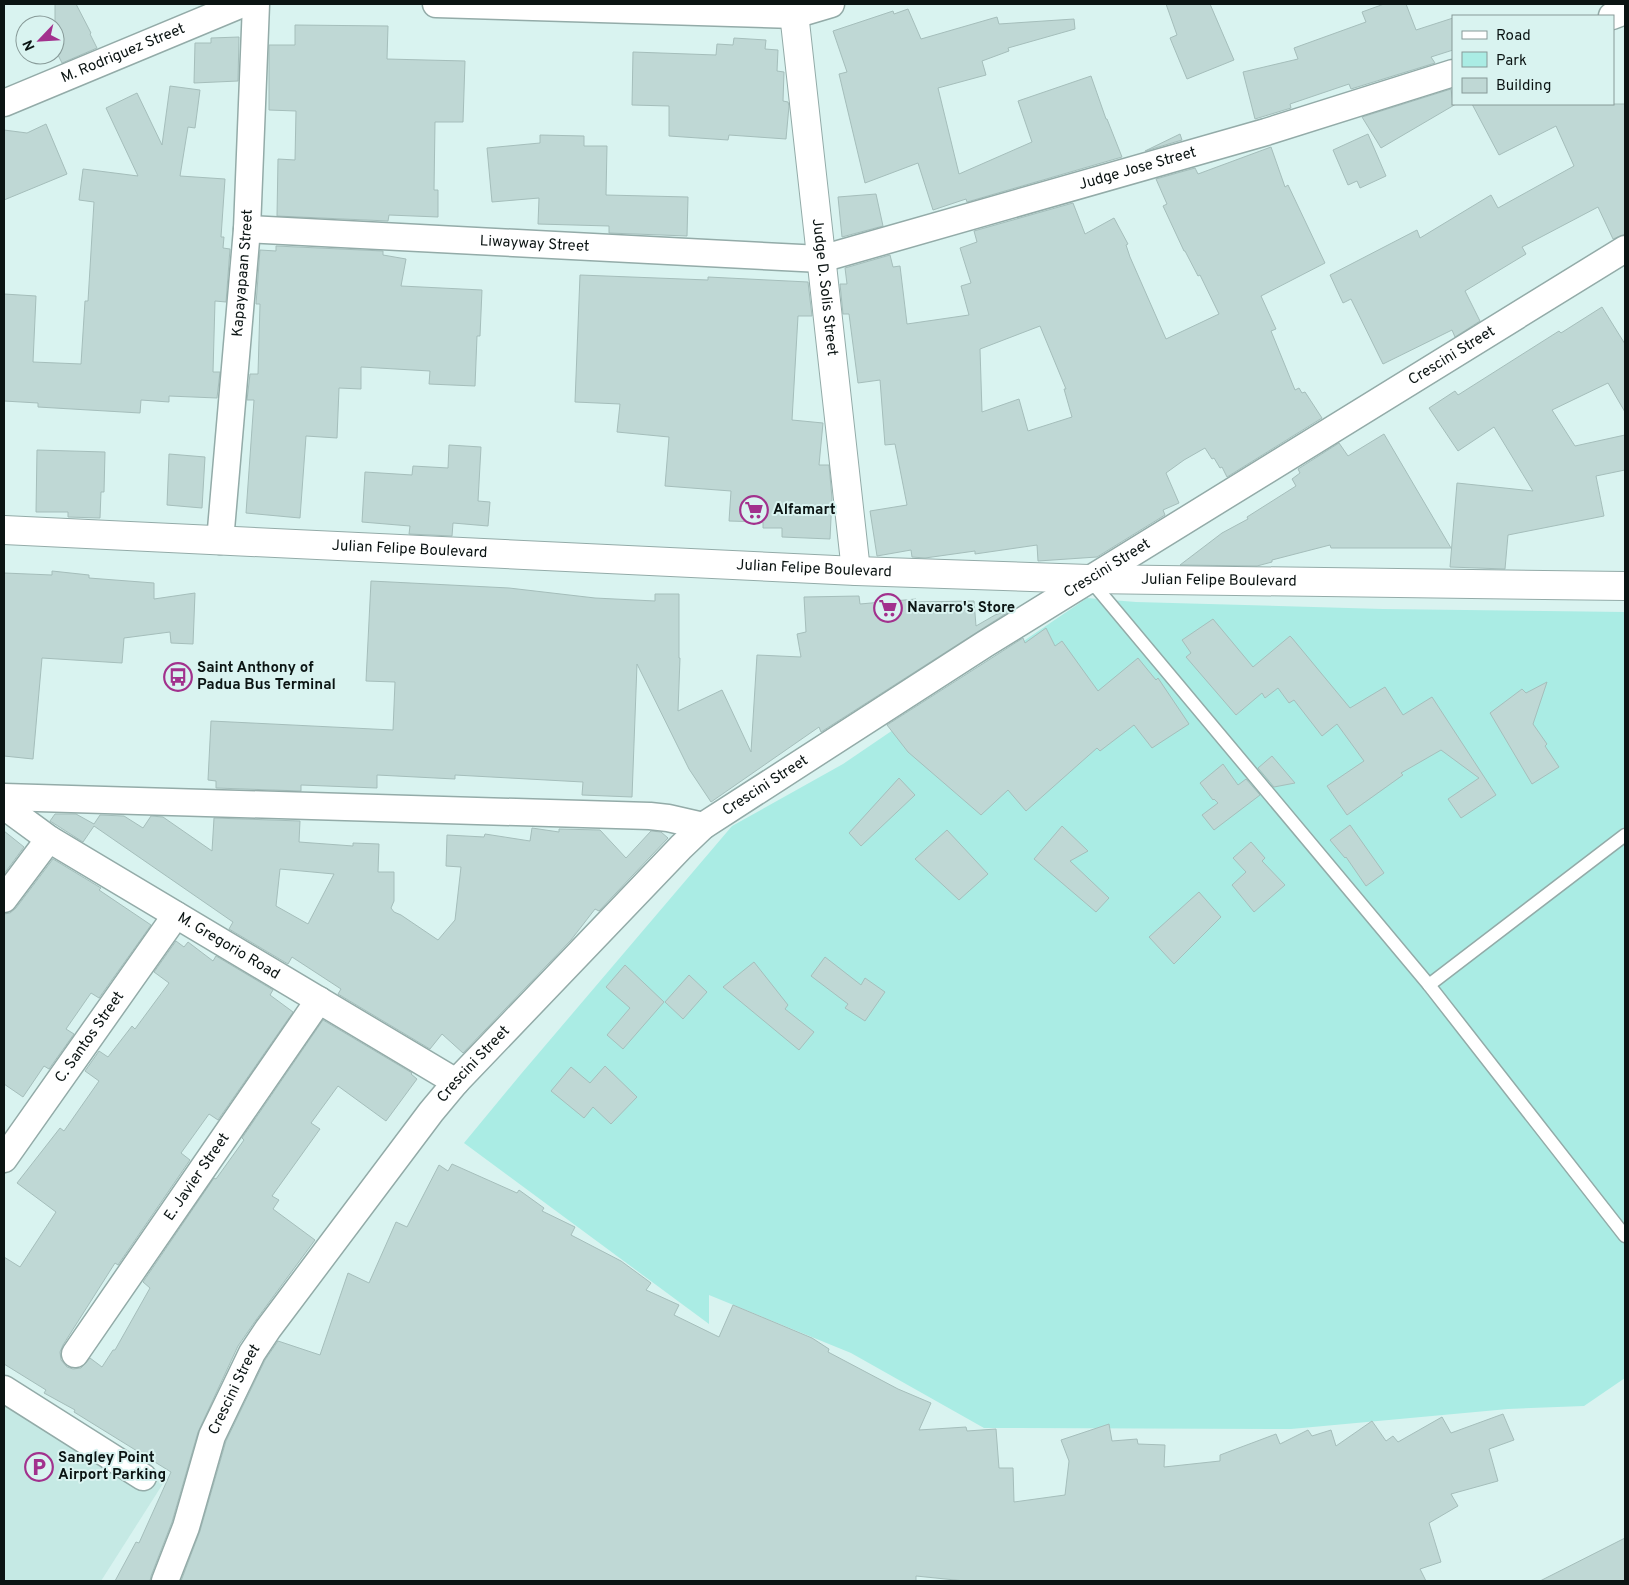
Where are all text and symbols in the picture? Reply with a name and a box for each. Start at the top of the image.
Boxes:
north arrow [15,15,65,65]
legend [1452,15,1614,105]
street label: M. Rodriguez Street [58,19,188,88]
text: Road [1496,27,1531,46]
text: N [20,37,39,53]
text: Park [1496,52,1527,71]
text: Building [1496,77,1551,96]
street label: Judge Jose Street [1077,143,1198,194]
street label: Kapayapaan Street [228,209,257,338]
street label: Judge D. Solis Street [807,217,842,357]
street label: Liwayway Street [479,232,590,256]
street label: Crescini Street [1405,322,1499,390]
supermarket icon: Alfamart [739,495,769,525]
place label: Alfamart [773,501,836,520]
street label: Crescini Street [1060,535,1154,603]
street label: Julian Felipe Boulevard [331,536,488,563]
street label: Julian Felipe Boulevard [736,556,892,582]
street label: Julian Felipe Boulevard [1141,570,1297,591]
supermarket icon: Navarro's Store [873,593,903,623]
place label: Navarro's Store [907,599,1015,618]
place label: Saint Anthony of Padua Bus Terminal [197,659,336,695]
bus stop icon: Saint Anthony of Padua Bus Terminal [163,662,193,692]
street label: Crescini Street [719,751,812,820]
street label: M. Gregorio Road [174,908,283,984]
street label: C. Santos Street [51,988,129,1087]
street label: Crescini Street [433,1022,514,1107]
street label: E. Javier Street [160,1129,234,1225]
street label: Crescini Street [204,1341,265,1438]
place label: Sangley Point Airport Parking [58,1449,166,1485]
parking icon: Sangley Point Airport Parking [24,1452,54,1482]

